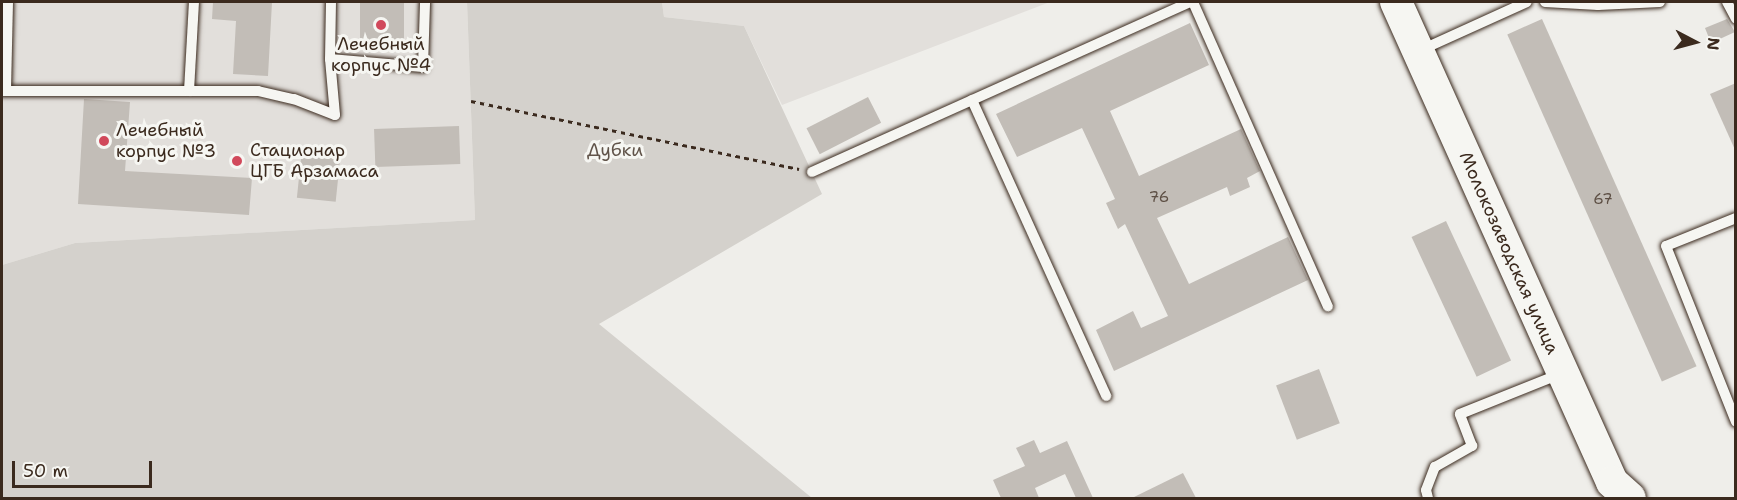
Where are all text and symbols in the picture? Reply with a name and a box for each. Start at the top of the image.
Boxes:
north arrow [1665,12,1725,72]
marker: Лечебный корпус №4 [374,18,388,32]
place label: Лечебный корпус №4 [331,34,431,76]
text: N [1702,37,1725,51]
place label: Лечебный корпус №3 [116,120,216,162]
marker: Лечебный корпус №3 [97,134,111,148]
park label: Дубки [587,139,643,161]
place label: Стационар ЦГБ Арзамаса [250,140,379,182]
street label: Молокозаводская улица [1454,148,1564,358]
marker: Стационар ЦГБ Арзамаса [228,152,246,170]
house number: 76 [1149,189,1169,207]
house number: 67 [1593,191,1613,209]
scale bar [15,449,154,487]
text: 50 m [23,459,68,483]

